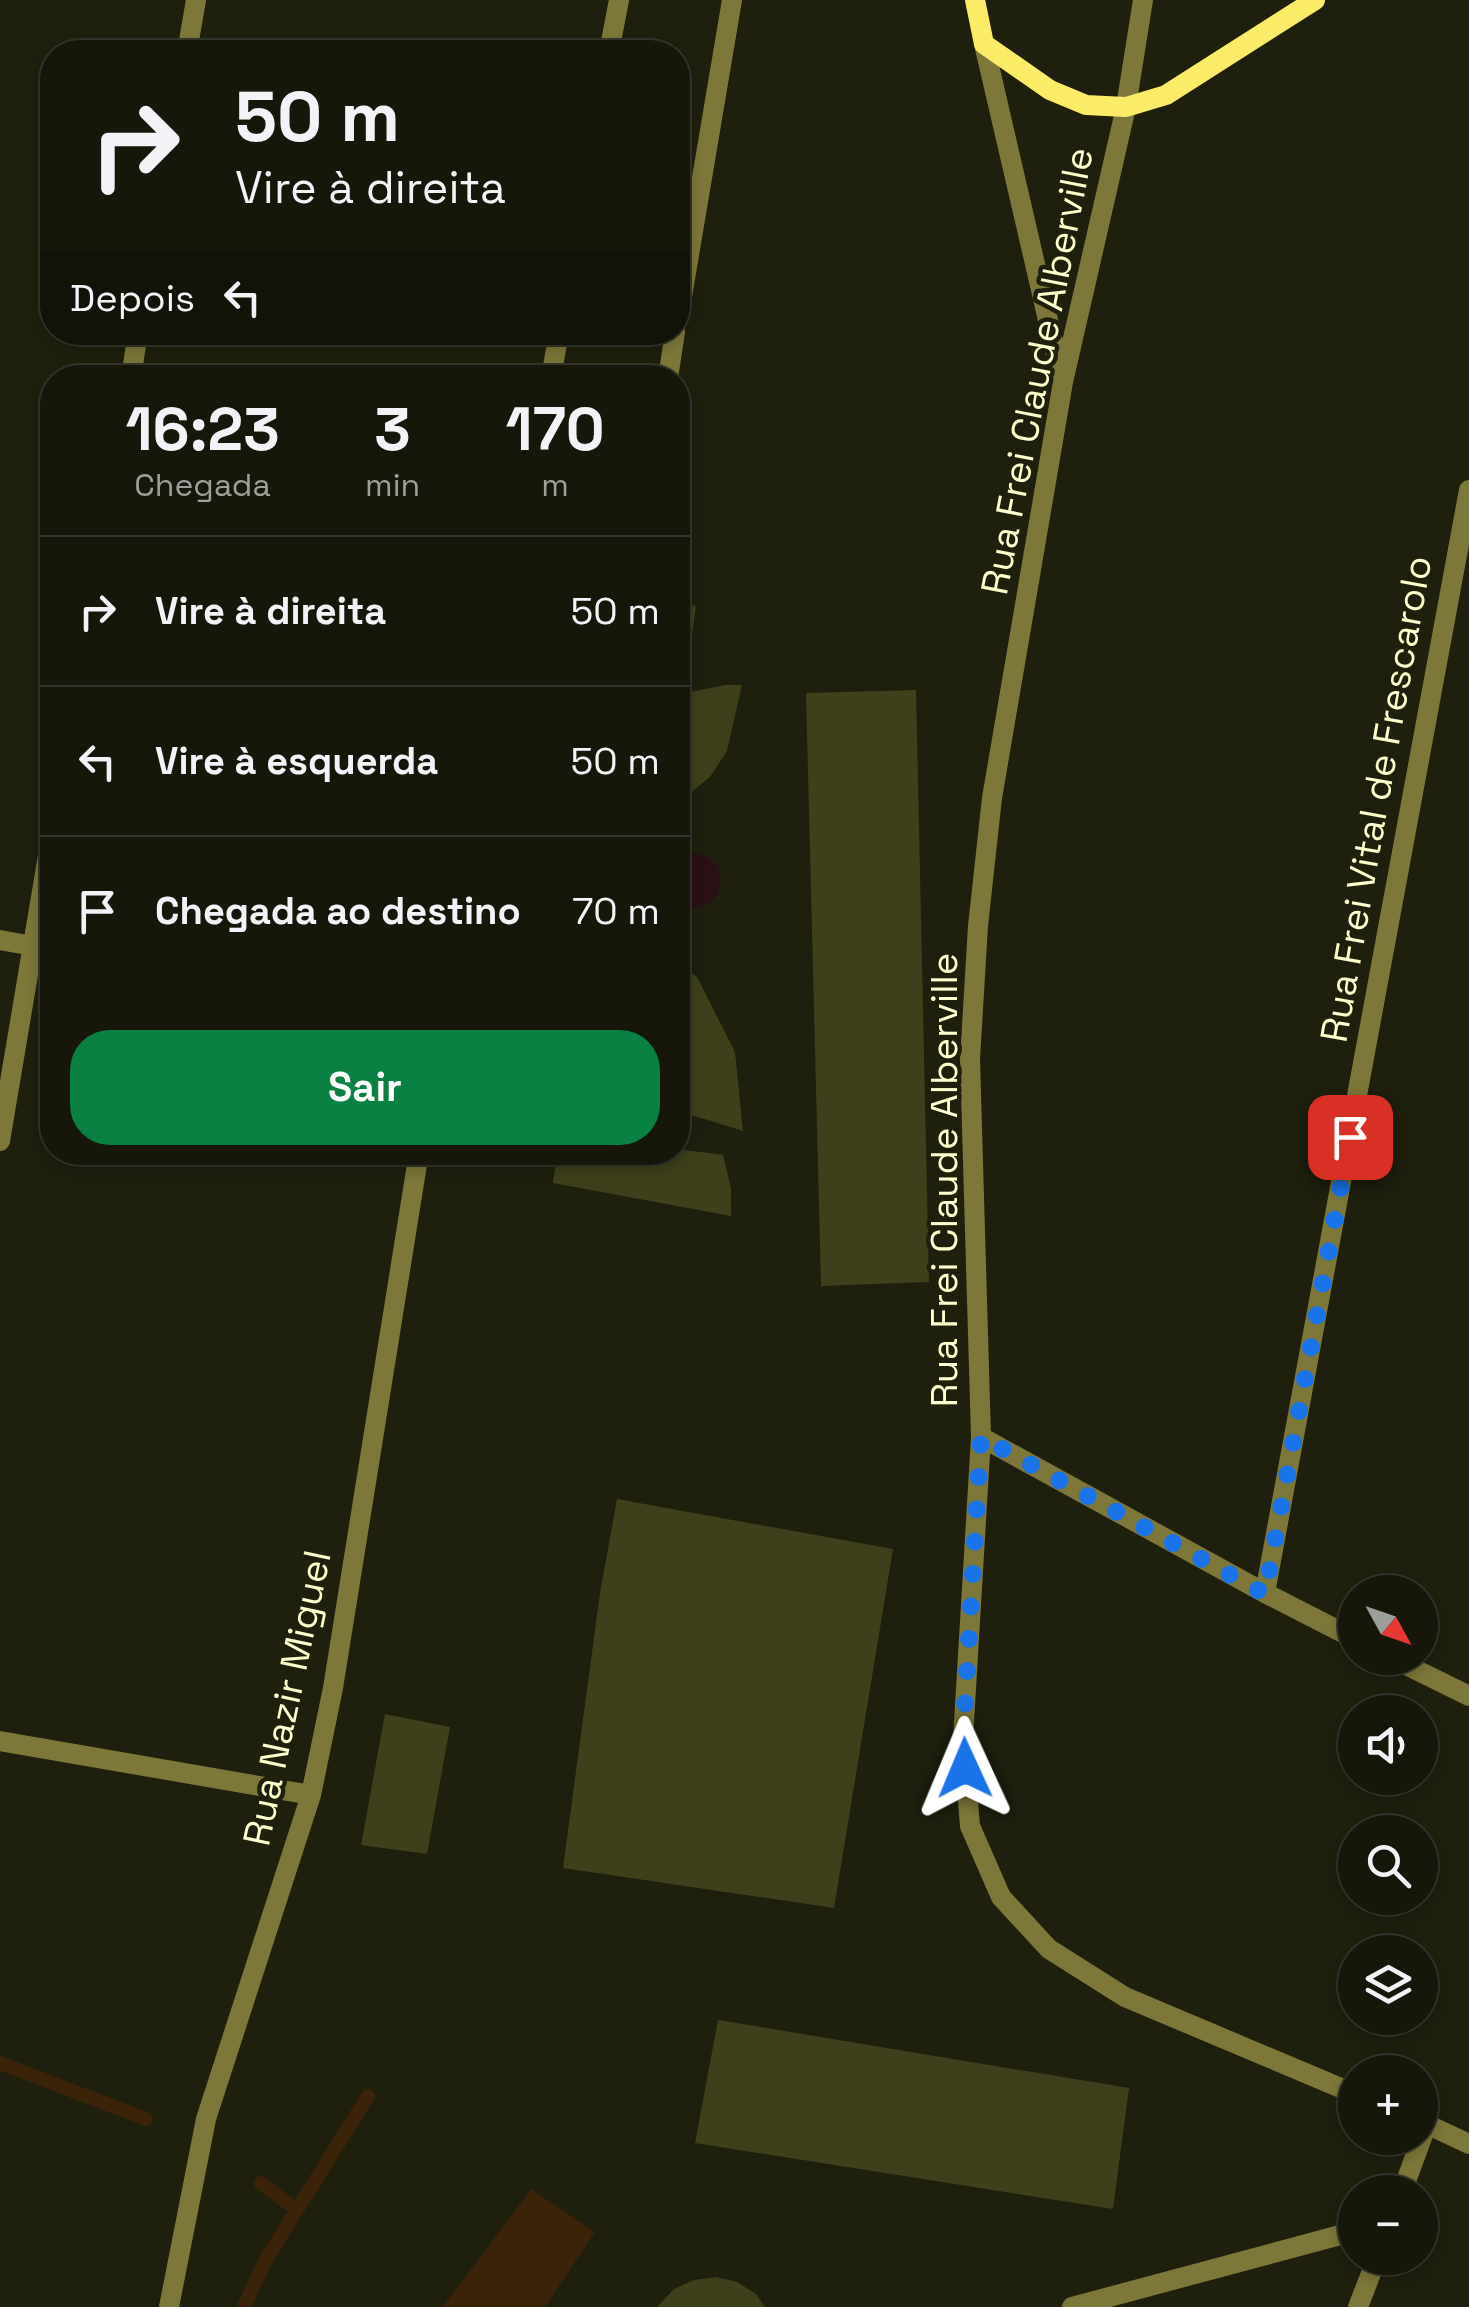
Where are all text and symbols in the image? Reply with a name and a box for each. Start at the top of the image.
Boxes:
text: 50 m [235,72,400,161]
icon: right [70,80,200,210]
street label: Rua Frei Claude Alberville [970,143,1104,599]
text: Vire à direita [235,159,506,216]
icon: left [215,270,270,325]
text: Depois [70,274,195,322]
text: 16:23 [125,391,280,468]
text: 3 [374,391,411,468]
text: 170 [506,391,605,468]
text: Chegada [134,465,271,505]
text: min [365,465,420,505]
text: m [541,465,569,505]
street label: Rua Frei Vital de Frescarolo [1310,552,1442,1046]
icon: right [70,584,125,639]
text: Vire à direita [155,587,386,635]
text: 50 m [570,587,660,635]
icon: left [70,734,125,789]
text: Vire à esquerda [155,737,438,785]
text: 50 m [570,737,660,785]
icon: arrive [70,884,125,939]
text: Chegada ao destino [155,887,521,935]
text: 70 m [572,887,660,935]
street label: Rua Frei Claude Alberville [920,953,968,1407]
button: Sair [70,1030,660,1145]
pin [1308,1095,1393,1180]
icon: arrive [1323,1110,1378,1165]
street label: Rua Nazir Miguel [232,1546,342,1850]
north arrow [1338,1575,1438,1675]
map controls [1338,1575,1438,2275]
button: sound [1338,1695,1438,1795]
position arrow [913,1716,1017,1820]
button: search [1338,1815,1438,1915]
button: layers [1338,1935,1438,2035]
button: + [1338,2055,1438,2155]
button: − [1338,2175,1438,2275]

